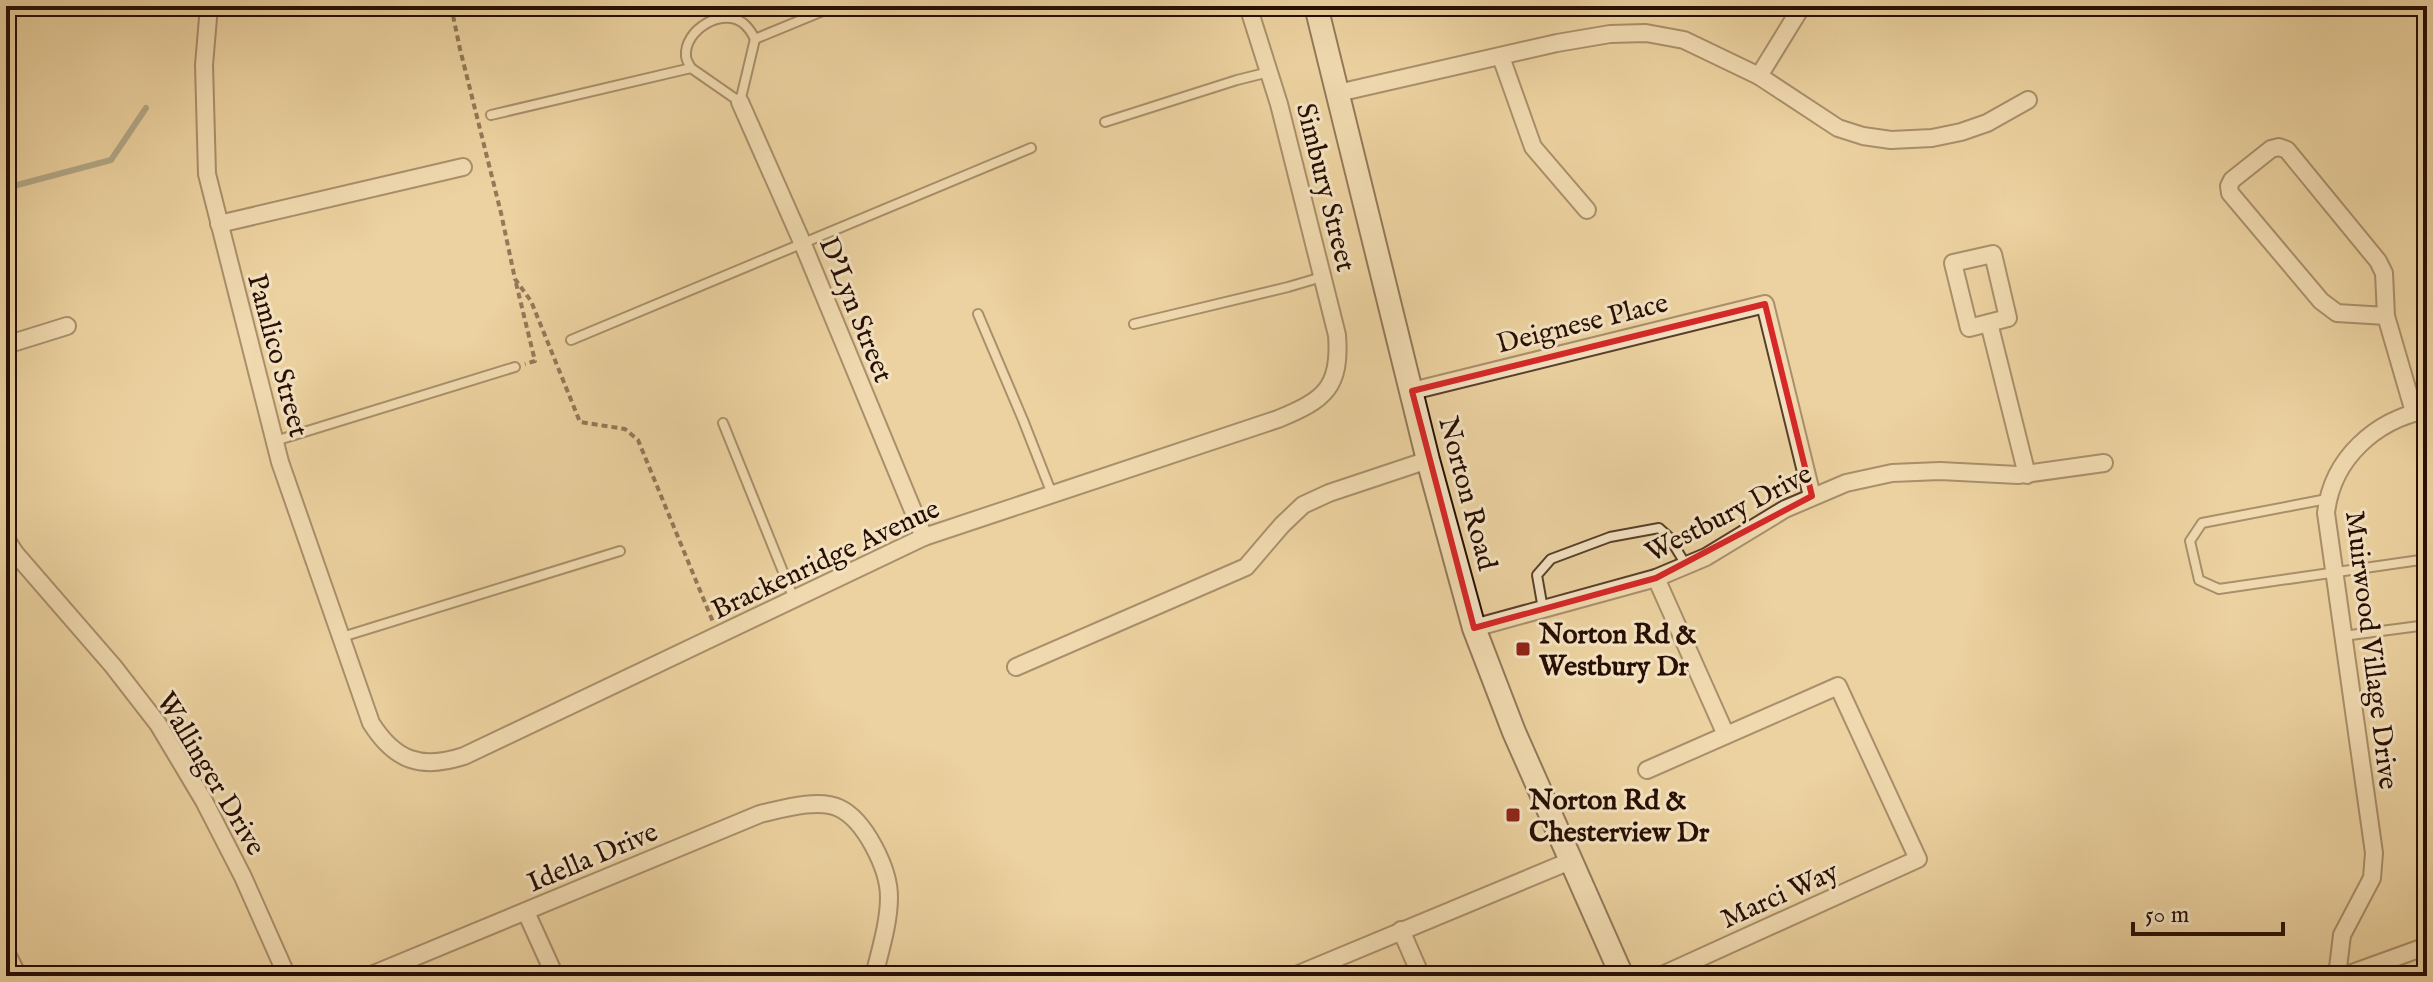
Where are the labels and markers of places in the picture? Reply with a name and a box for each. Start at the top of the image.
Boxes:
place label: Norton Rd & Westbury Dr [1538,618,1697,685]
marker: Norton Rd & Westbury Dr [1514,640,1532,658]
place label: Norton Rd & Chesterview Dr [1528,784,1710,851]
marker: Norton Rd & Chesterview Dr [1504,806,1522,824]

